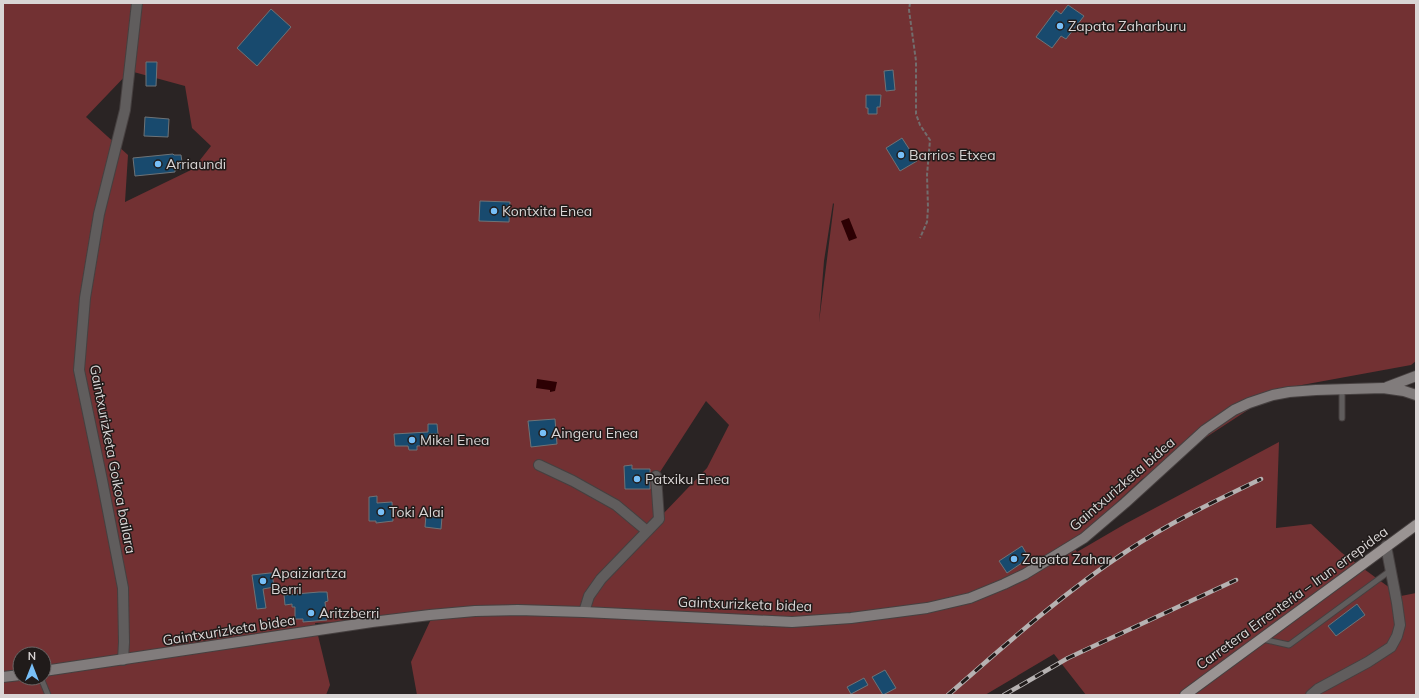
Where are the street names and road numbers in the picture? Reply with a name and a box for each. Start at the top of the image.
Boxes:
street label: Gaintxurizketa Goikoa bailara [86,363,140,555]
street label: Gaintxurizketa bidea [1065,433,1179,535]
street label: Carretera Errenteria – Irun errepidea [1193,522,1391,674]
street label: Gaintxurizketa bidea [678,593,812,615]
street label: Gaintxurizketa bidea [161,611,297,649]

